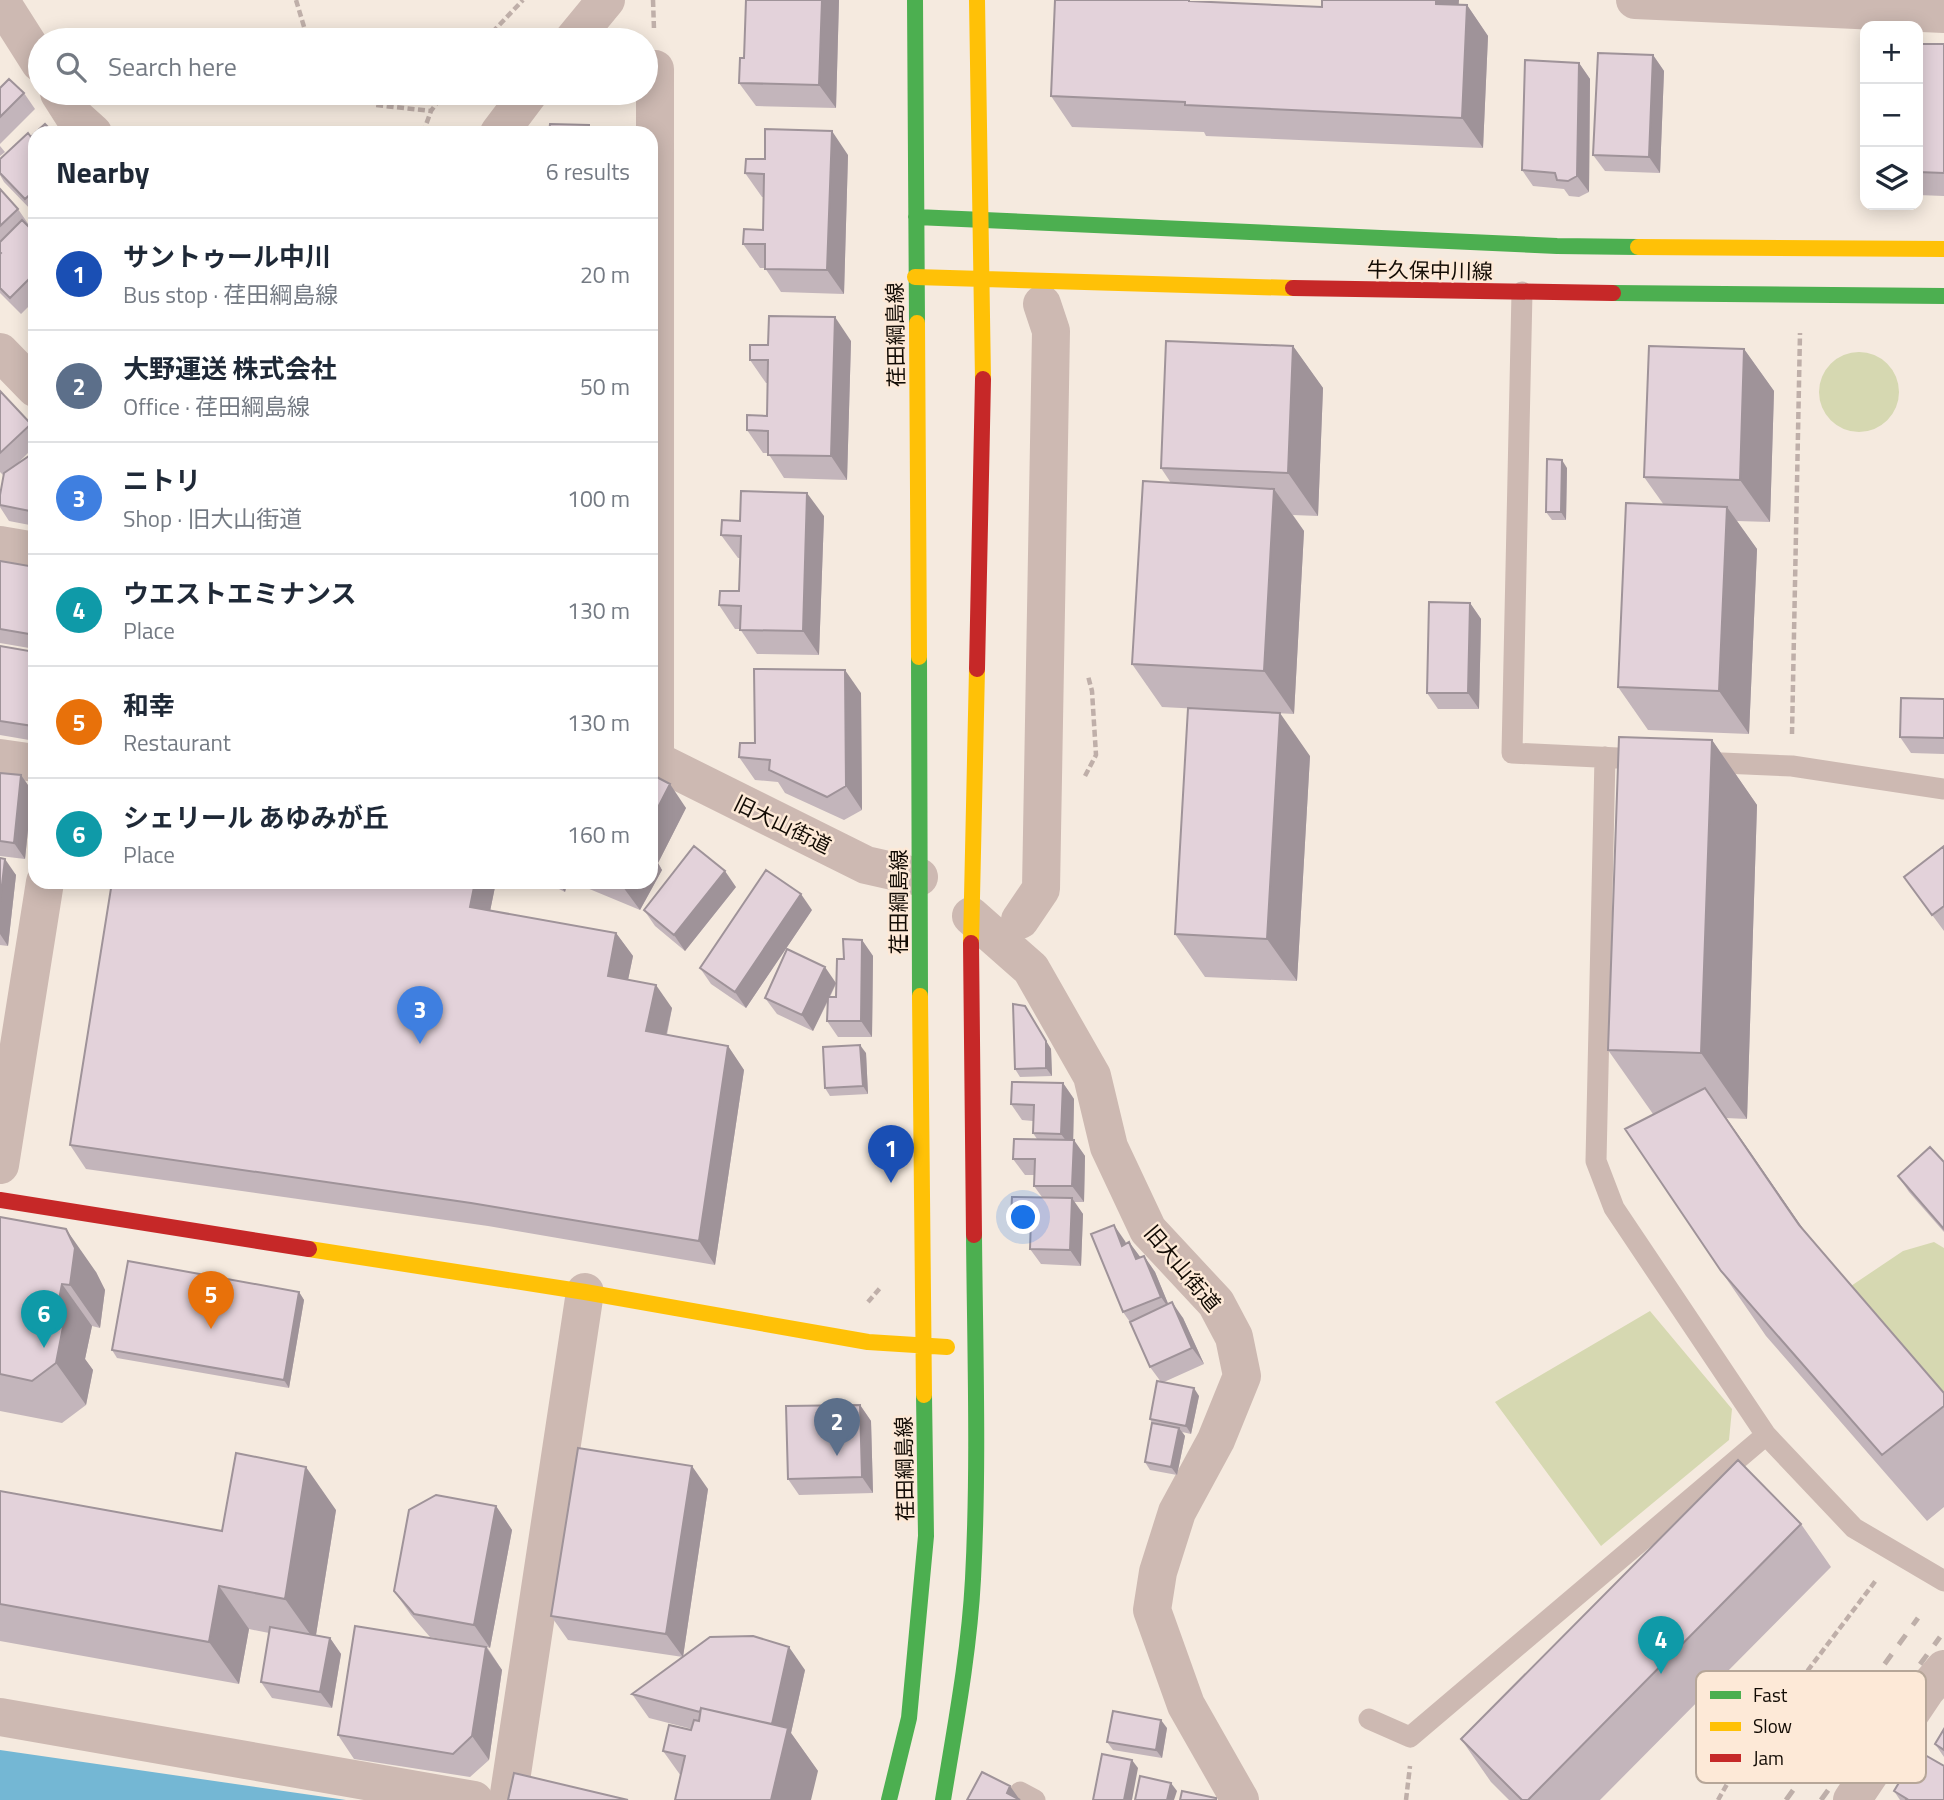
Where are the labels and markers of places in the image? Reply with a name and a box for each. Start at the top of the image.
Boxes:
pin: 3 [397,986,443,1044]
pin: 1 [868,1125,914,1183]
pin: 5 [188,1271,234,1329]
pin: 6 [21,1290,67,1348]
pin: 2 [814,1398,860,1456]
pin: 4 [1638,1616,1684,1674]

